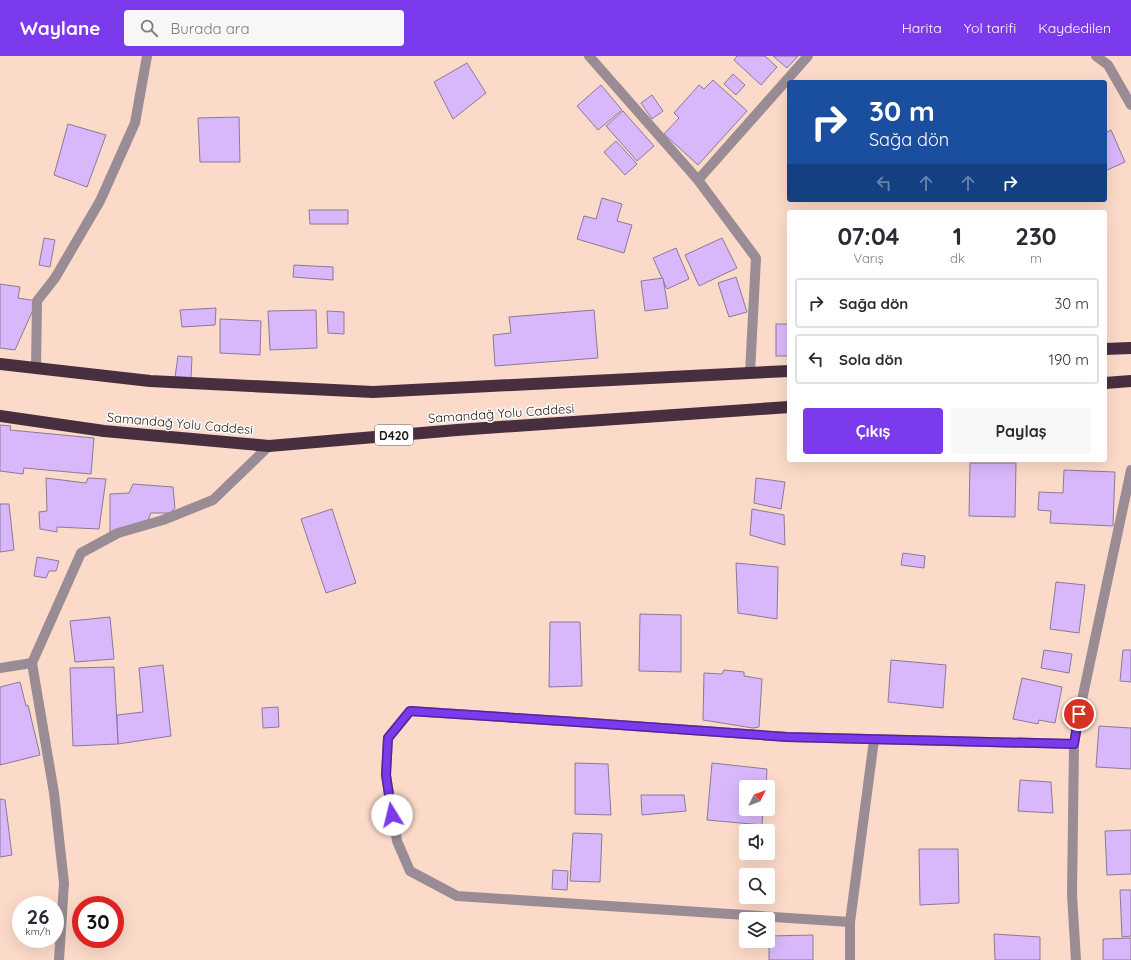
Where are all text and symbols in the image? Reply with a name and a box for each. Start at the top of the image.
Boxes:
search box [124,10,404,46]
text: Waylane [20,16,100,40]
icon: search [138,17,160,39]
text: Burada ara [170,19,249,38]
text: Harita [902,19,942,37]
text: Yol tarifi [964,19,1016,37]
text: Kaydedilen [1038,19,1111,37]
text: 30 m [869,93,935,128]
icon: right [803,96,855,148]
text: Sağa dön [869,128,949,151]
icon: left [873,172,895,194]
icon: ahead [915,172,937,194]
icon: ahead [957,172,979,194]
icon: right [999,172,1021,194]
text: 07:04 [837,221,900,251]
text: 1 [953,221,962,251]
text: 230 [1015,221,1057,251]
text: Varış [853,250,884,266]
text: dk [950,250,965,266]
text: m [1030,250,1042,266]
icon: right [805,292,827,314]
text: Sağa dön [839,294,908,313]
text: 30 m [1054,294,1089,313]
icon: left [805,348,827,370]
text: Sola dön [839,350,903,369]
text: 190 m [1048,350,1089,369]
street label: Samandağ Yolu Caddesi [427,400,575,426]
button: Çıkış [803,408,943,454]
button: Paylaş [951,408,1091,454]
street label: Samandağ Yolu Caddesi [106,409,254,437]
road number: D420 [375,425,413,445]
pin [1062,697,1096,731]
icon: arrive [1068,703,1090,725]
north arrow [739,780,775,816]
map controls [739,780,775,948]
position arrow [371,794,413,836]
button: sound [739,824,775,860]
button: search [739,868,775,904]
speed limit sign: 30 [72,896,124,948]
text: 26 [27,904,49,929]
button: layers [739,912,775,948]
text: km/h [25,925,51,938]

